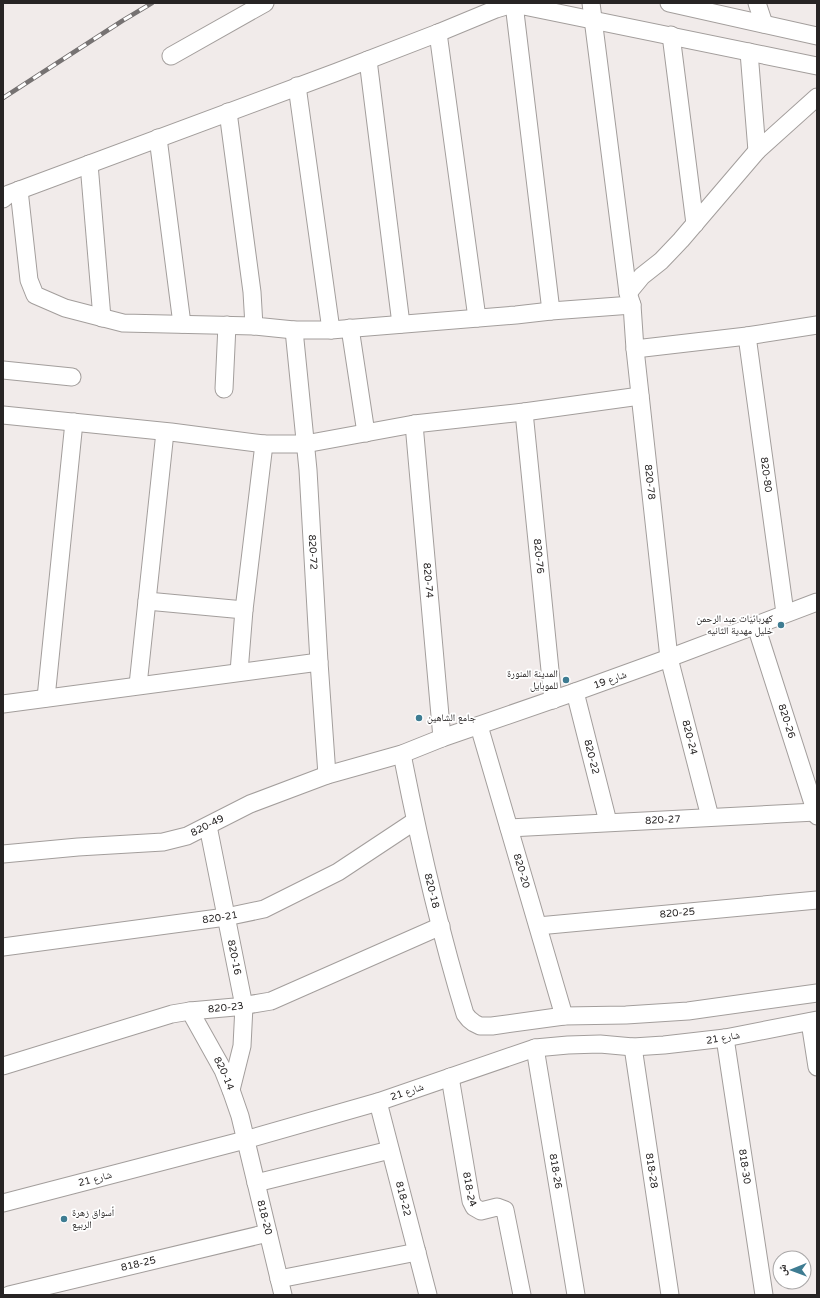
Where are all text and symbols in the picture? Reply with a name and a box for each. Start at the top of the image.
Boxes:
street label: 820-80 [758,456,774,493]
street label: 820-78 [642,464,658,500]
street label: 820-72 [306,534,320,570]
street label: 820-76 [531,538,546,574]
street label: 820-74 [420,562,435,598]
place label: كهربائيات عبد الرحمن خليل مهدية الثانيه [696,613,774,637]
marker: كهربائيات عبد الرحمن خليل مهدية الثانيه [776,620,786,630]
place label: المدينة المنورة للموبايل [507,668,558,692]
street label: شارع 19 [592,668,628,691]
marker: المدينة المنورة للموبايل [561,675,571,685]
street label: 820-26 [775,702,798,740]
place label: جامع الشاهين [427,712,477,724]
marker: جامع الشاهين [414,713,424,723]
street label: 820-24 [679,719,700,756]
street label: 820-22 [581,738,602,776]
street label: 820-49 [189,812,226,839]
street label: 820-27 [645,813,681,827]
street label: 820-20 [511,852,532,890]
street label: 820-18 [422,872,442,910]
street label: 820-25 [659,905,696,921]
street label: 820-21 [202,909,239,926]
street label: 820-16 [225,939,244,976]
street label: 820-23 [208,1000,244,1015]
street label: شارع 21 [705,1029,741,1047]
street label: 820-14 [211,1055,236,1092]
street label: شارع 21 [389,1081,425,1103]
street label: 818-30 [736,1148,753,1185]
street label: 818-28 [643,1152,660,1189]
street label: 818-26 [547,1153,564,1190]
street label: شارع 21 [77,1169,113,1189]
street label: 818-24 [460,1171,479,1209]
street label: 818-22 [393,1180,413,1217]
street label: 818-20 [254,1199,274,1236]
place label: أسواق زهرة الربيع [72,1206,114,1231]
marker: أسواق زهرة الربيع [59,1214,69,1224]
north arrow [772,1250,812,1290]
street label: 818-25 [120,1254,157,1274]
text: ش [776,1264,790,1276]

